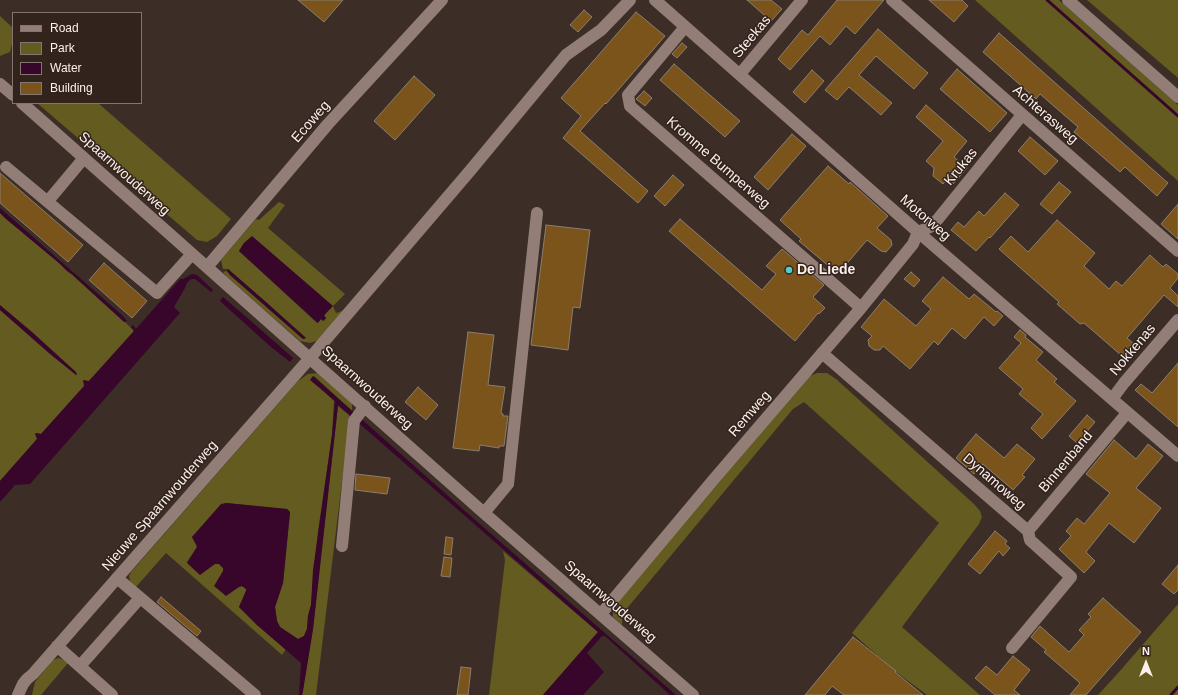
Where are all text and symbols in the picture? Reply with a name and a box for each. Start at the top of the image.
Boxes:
legend [12,12,142,104]
street label: Steekas [729,12,775,62]
text: Road [50,21,79,35]
text: Park [50,41,75,55]
text: Water [50,61,82,75]
text: Building [50,81,93,95]
street label: Achterasweg [1009,82,1081,148]
street label: Ecoweg [288,98,334,146]
street label: Kromme Bumperweg [663,114,773,212]
street label: Spaarnwouderweg [75,129,173,219]
street label: Krukas [941,145,981,189]
street label: Motorweg [896,191,954,245]
place label: De Liede [797,262,855,278]
marker: De Liede [784,265,794,275]
street label: Nokkenas [1107,321,1159,379]
street label: Spaarnwouderweg [318,343,416,433]
street label: Remweg [726,388,774,440]
street label: Binnenband [1036,428,1096,496]
street label: Nieuwe Spaarnwouderweg [99,437,221,575]
street label: Dynamoweg [959,450,1029,514]
street label: Spaarnwouderweg [560,557,660,647]
north arrow [1126,643,1166,683]
text: N [1142,645,1150,657]

